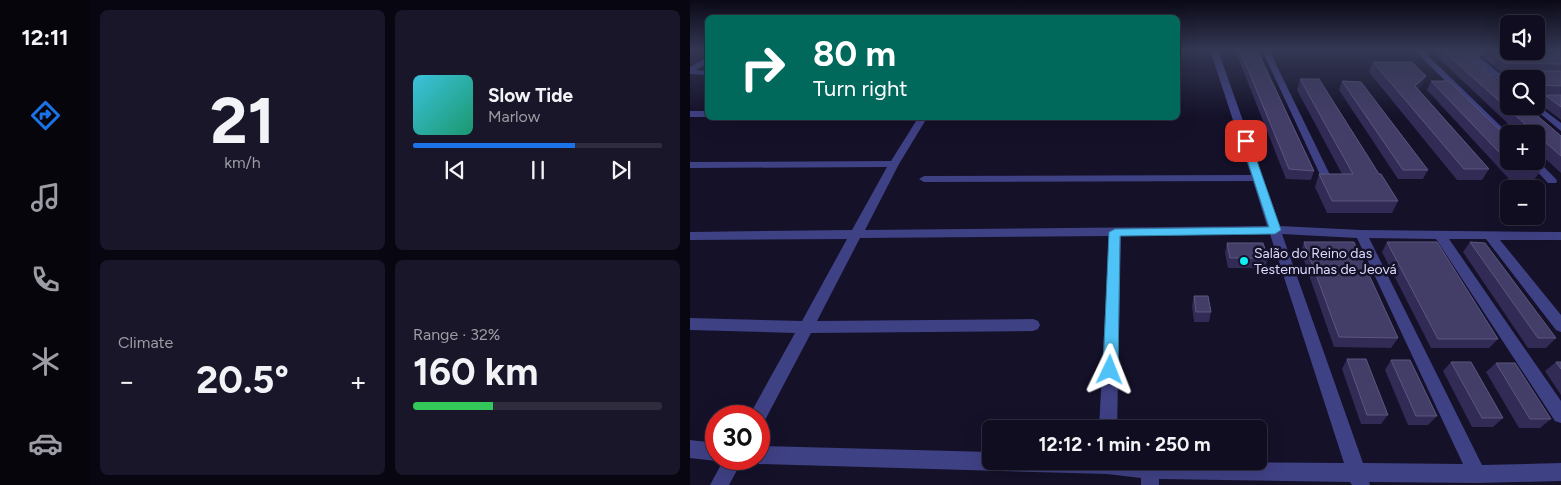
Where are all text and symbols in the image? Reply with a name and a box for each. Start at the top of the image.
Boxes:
map controls [1500,15,1545,225]
button: sound [1500,15,1545,60]
text: 12:11 [21,24,69,51]
text: 80 m [813,33,896,75]
icon: right [730,35,795,100]
button: search [1500,70,1545,115]
text: Turn right [813,75,908,102]
text: 21 [210,81,275,159]
text: Slow Tide [488,84,573,107]
icon: directions [28,98,63,133]
text: Marlow [488,107,540,126]
pin [1225,120,1267,162]
button: + [1500,125,1545,170]
icon: arrive [1232,127,1260,155]
text: km/h [224,153,261,172]
icon: previous [441,156,469,184]
icon: pause [524,156,552,184]
icon: next [607,156,635,184]
icon: music [28,180,63,215]
button: − [1500,180,1545,225]
place label: Salão do Reino das Testemunhas de Jeová [1254,245,1397,278]
marker: Salão do Reino das Testemunhas de Jeová [1238,255,1250,267]
icon: phone [28,262,63,297]
text: Range · 32% [413,325,500,344]
text: Climate [118,333,173,352]
position arrow [1083,343,1135,395]
icon: climate [28,344,63,379]
text: 160 km [413,349,538,395]
text: 20.5° [196,357,289,403]
text: − [118,364,135,398]
text: + [350,364,367,398]
speed limit sign: 30 [705,405,770,470]
icon: car [28,426,63,461]
text: 12:12 · 1 min · 250 m [1038,433,1211,456]

